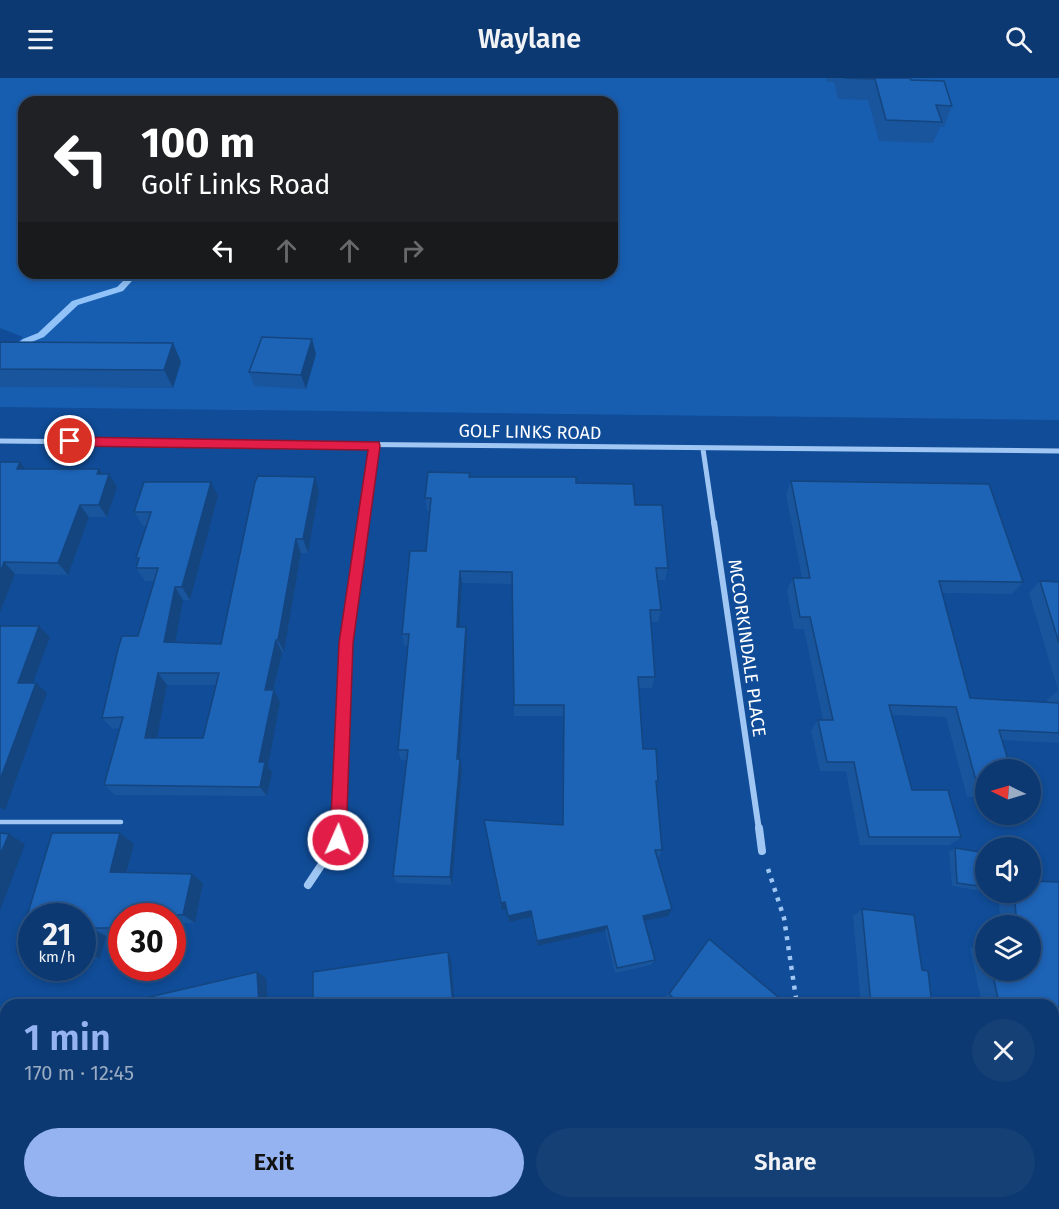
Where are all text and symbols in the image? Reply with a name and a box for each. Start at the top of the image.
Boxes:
icon: menu [24,23,57,56]
text: Waylane [478,23,581,55]
icon: search [1002,23,1035,56]
text: 100 m [141,118,255,168]
icon: left [42,120,120,198]
text: Golf Links Road [141,169,331,201]
icon: left [207,234,240,267]
icon: ahead [270,234,303,267]
icon: ahead [333,234,366,267]
icon: right [396,234,429,267]
pin [44,415,95,466]
street label: GOLF LINKS ROAD [458,420,602,444]
icon: arrive [53,424,86,457]
street label: MCCORKINDALE PLACE [724,558,770,738]
north arrow [975,759,1041,825]
map controls [975,759,1041,981]
position arrow [306,808,370,872]
button: sound [975,837,1041,903]
speed limit sign: 30 [108,903,186,981]
button: layers [975,915,1041,981]
text: 21 [43,917,71,953]
text: km/h [38,948,76,966]
text: 1 min [24,1016,111,1060]
button: close [972,1019,1035,1082]
text: 170 m · 12:45 [24,1061,134,1085]
button: Exit [24,1128,524,1197]
button: Share [536,1128,1035,1197]

